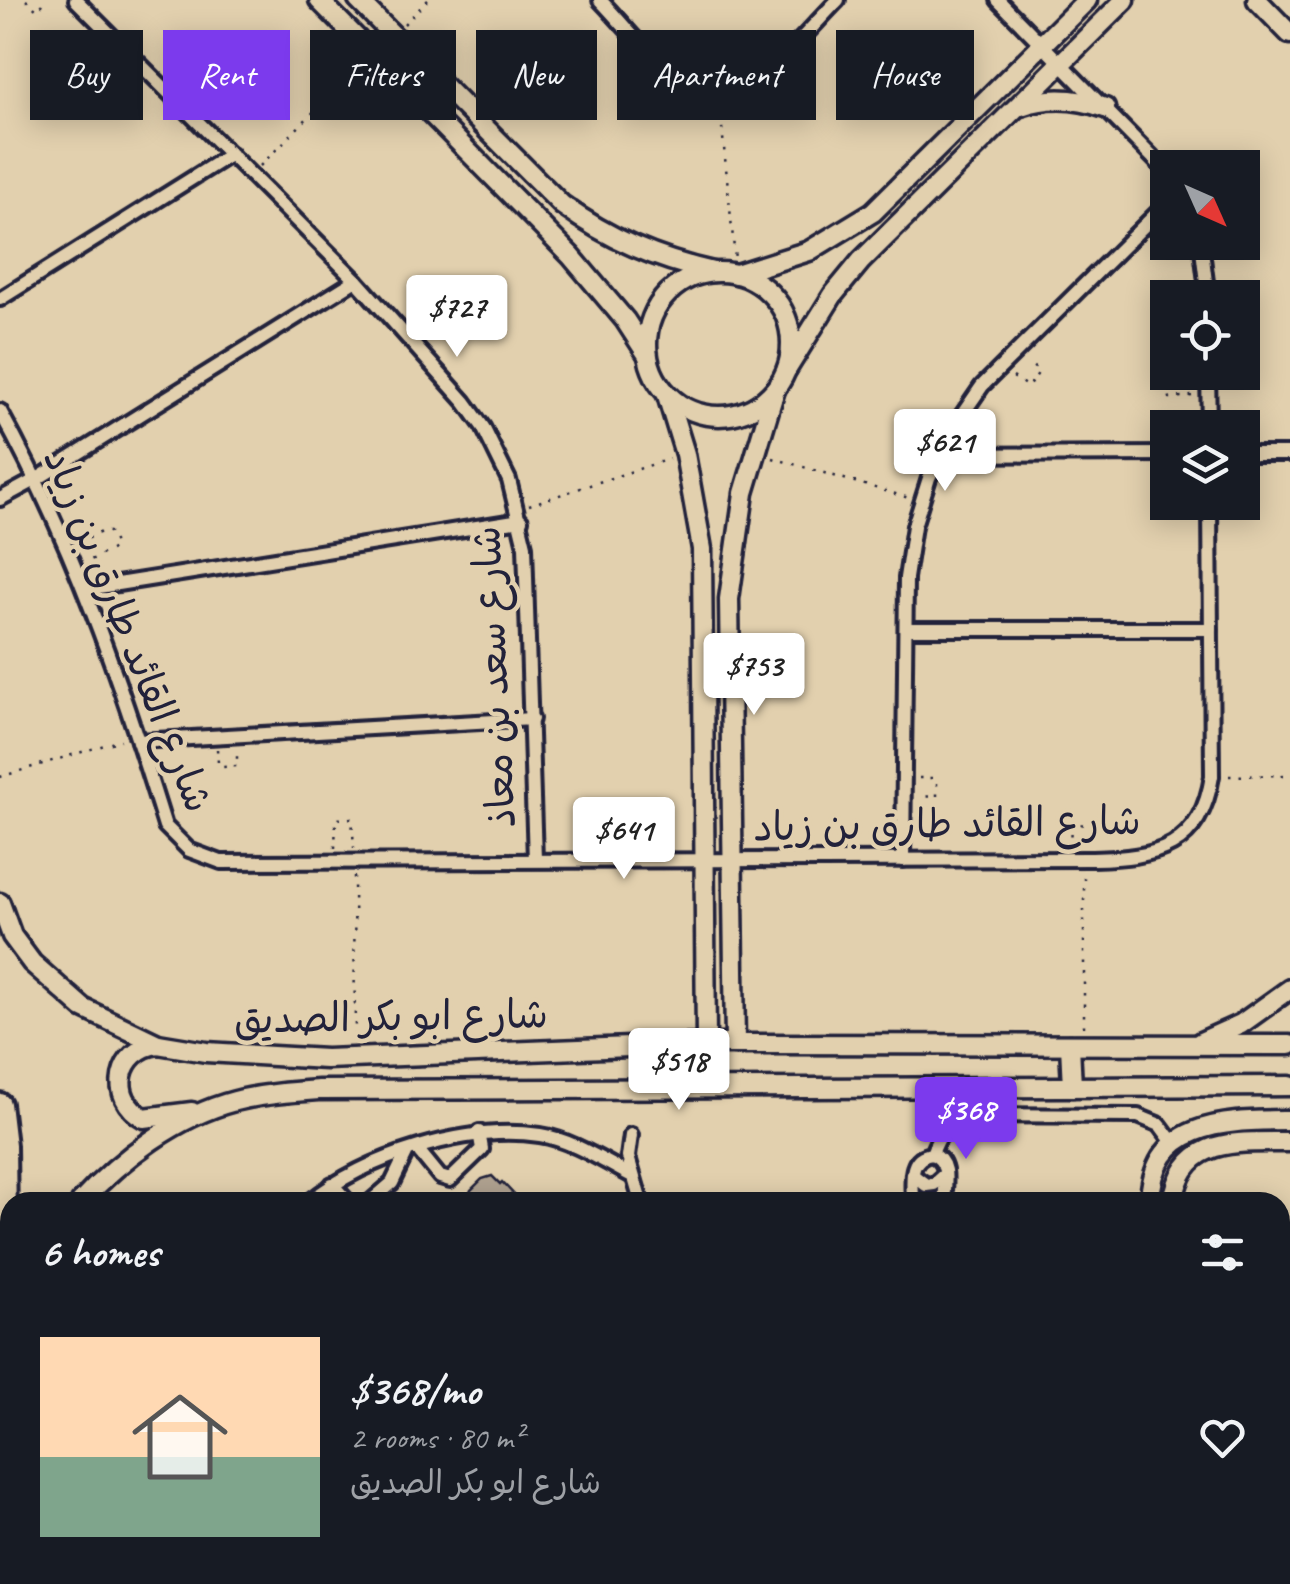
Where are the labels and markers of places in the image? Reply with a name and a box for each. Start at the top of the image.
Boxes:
pin: $727 [398,275,516,360]
pin: $621 [886,409,1004,494]
pin: $753 [695,633,813,718]
pin: $641 [565,797,683,882]
pin: $518 [620,1028,738,1113]
pin: $368 [907,1077,1025,1162]

